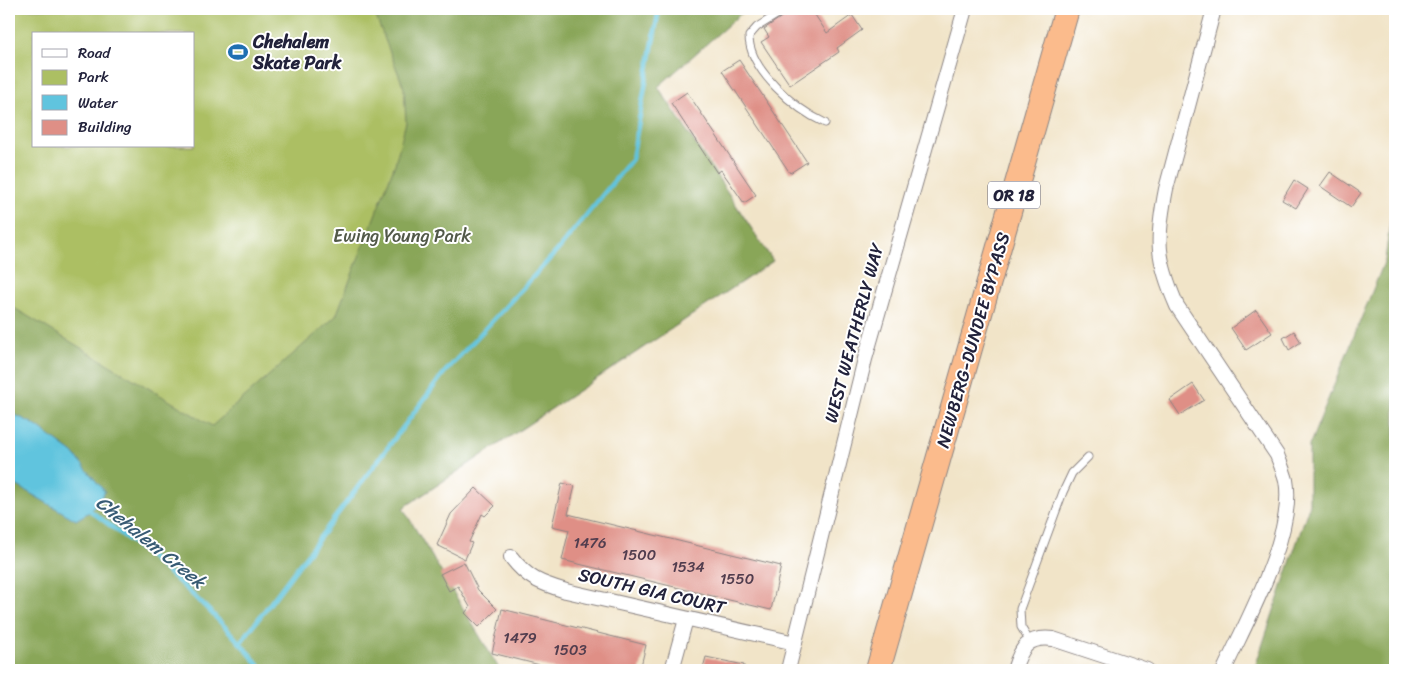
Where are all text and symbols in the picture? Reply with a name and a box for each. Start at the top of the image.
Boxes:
place label: Chehalem Skate Park [252,26,342,79]
legend [32,32,195,148]
text: Road [78,40,111,66]
sports icon: Chehalem Skate Park [227,41,249,63]
text: Park [78,64,109,90]
text: Water [78,90,118,116]
text: Building [78,114,132,140]
road number: OR 18 [988,182,1040,208]
park label: Ewing Young Park [333,220,471,252]
street label: NEWBERG-DUNDEE BYPASS [927,228,1019,452]
street label: WEST WEATHERLY WAY [815,239,894,426]
water label: Chehalem Creek [88,487,214,598]
house number: 1476 [574,530,606,556]
house number: 1500 [622,542,656,568]
house number: 1534 [671,554,705,580]
street label: SOUTH GIA COURT [575,559,730,624]
house number: 1550 [720,566,754,592]
house number: 1479 [503,625,537,651]
house number: 1503 [553,637,587,663]

